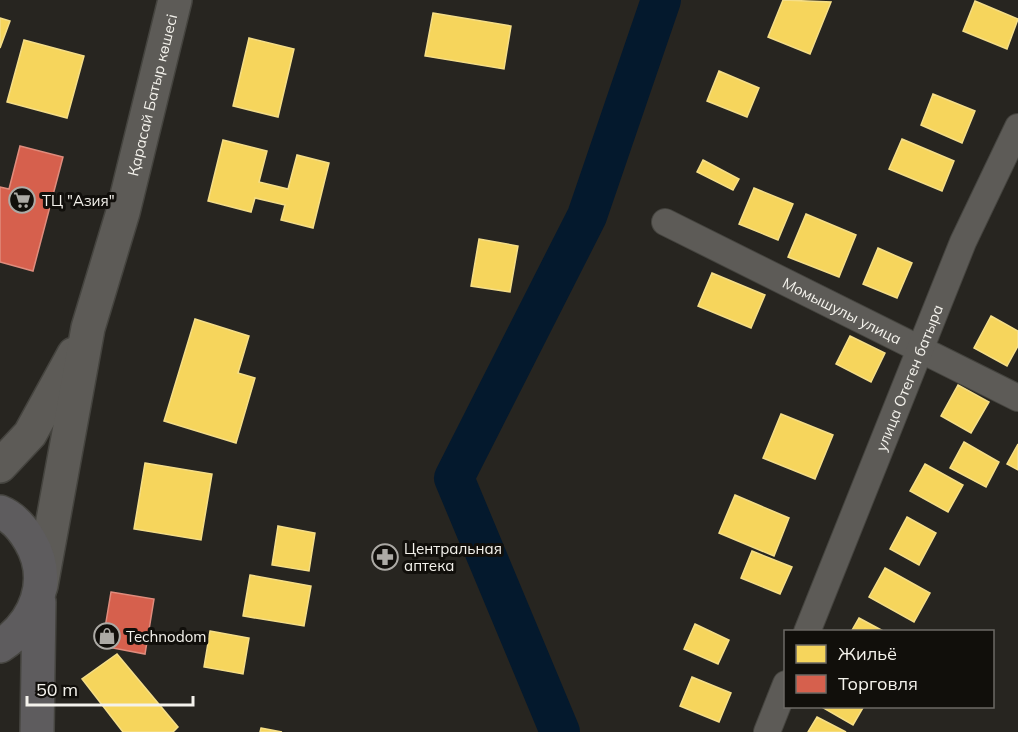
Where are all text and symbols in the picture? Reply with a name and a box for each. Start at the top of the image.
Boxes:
street label: Қарасай Батыр көшесі [123,12,181,178]
supermarket icon: ТЦ "Азия" [7,185,37,215]
place label: ТЦ "Азия" [42,191,115,210]
street label: Момышулы улица [780,273,905,348]
street label: улица Отеген батыра [871,301,947,454]
place label: Центральная аптека [404,539,502,575]
pharmacy icon: Центральная аптека [370,542,400,572]
shop icon: Technodom [92,621,122,651]
place label: Technodom [126,627,206,646]
legend [784,630,994,708]
text: Жильё [838,642,897,665]
scale bar [27,669,194,707]
text: Торговля [838,672,918,695]
text: 50 m [36,678,78,701]

